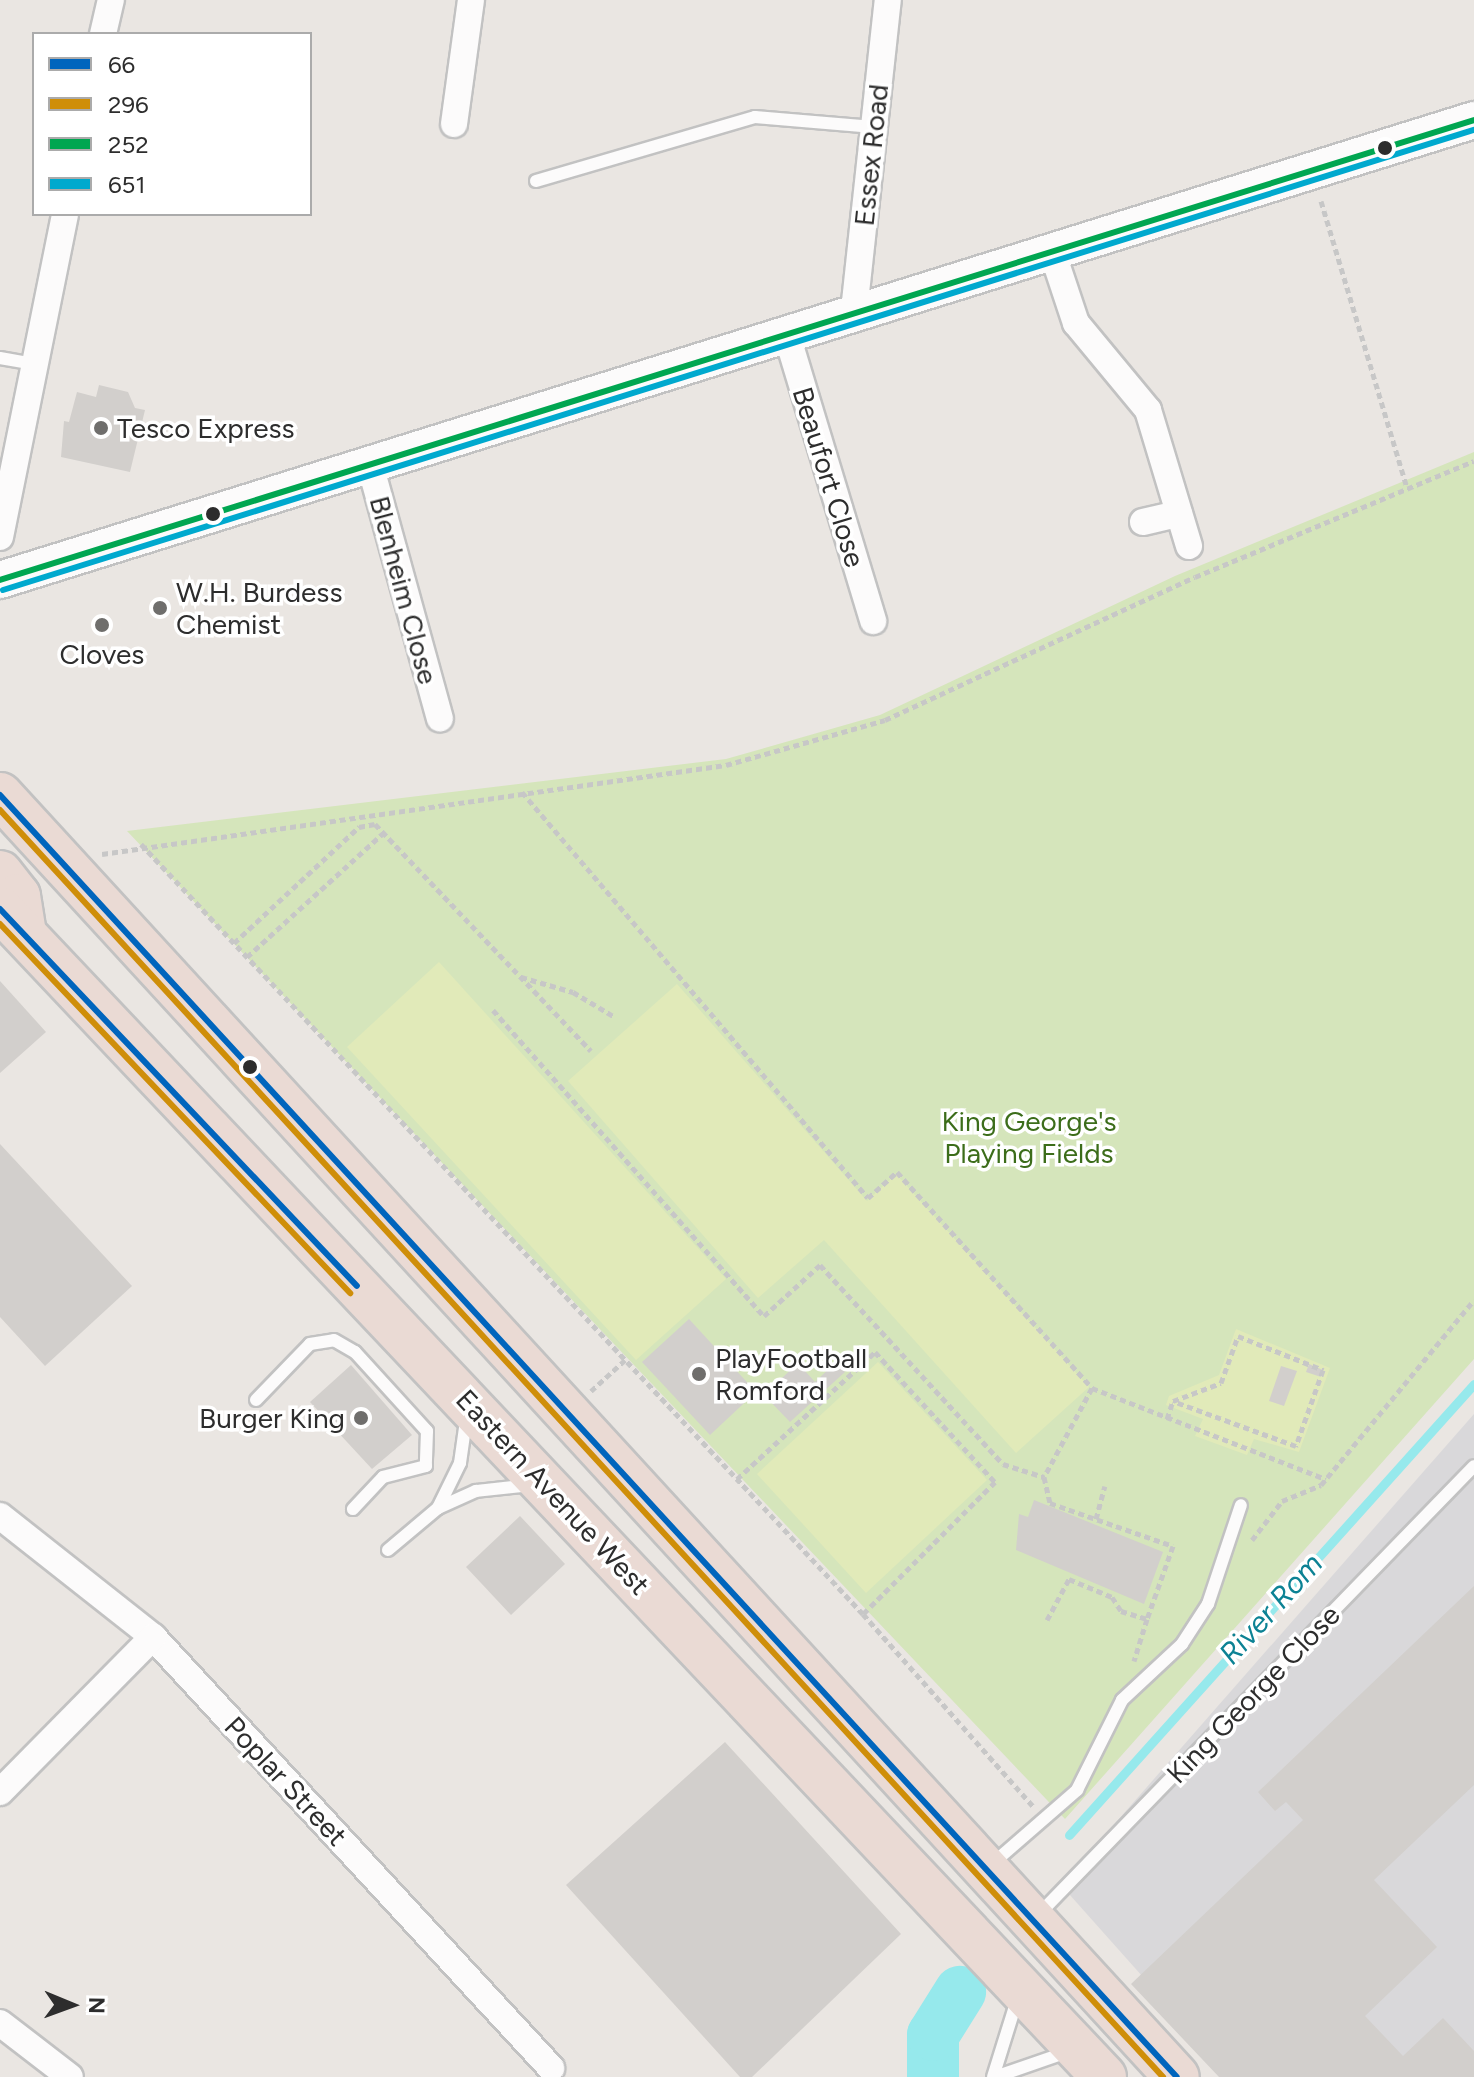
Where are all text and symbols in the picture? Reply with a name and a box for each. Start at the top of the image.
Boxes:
legend [32,32,312,216]
text: 66 [108,50,135,79]
street label: Essex Road [847,82,895,228]
text: 296 [108,90,149,119]
text: 252 [108,130,149,159]
unlabelled marker [1377,140,1393,156]
text: 651 [108,170,145,199]
street label: Beaufort Close [786,383,872,571]
place label: Tesco Express [117,411,295,445]
marker: Tesco Express [92,419,110,437]
street label: Blenheim Close [363,492,445,688]
unlabelled marker [205,506,221,522]
place label: W.H. Burdess Chemist [176,575,342,641]
marker: W.H. Burdess Chemist [151,599,169,617]
marker: Cloves [93,616,111,634]
place label: Cloves [60,637,144,671]
unlabelled marker [242,1059,258,1075]
park label: King George's Playing Fields [941,1104,1117,1170]
place label: PlayFootball Romford [715,1341,867,1407]
marker: PlayFootball Romford [690,1365,708,1383]
street label: Eastern Avenue West [449,1383,657,1601]
place label: Burger King [199,1401,345,1435]
marker: Burger King [352,1409,370,1427]
water label: River Rom [1212,1546,1330,1672]
street label: King George Close [1160,1598,1346,1790]
street label: Poplar Street [218,1710,354,1852]
north arrow [32,1965,112,2045]
text: N [83,1997,110,2014]

